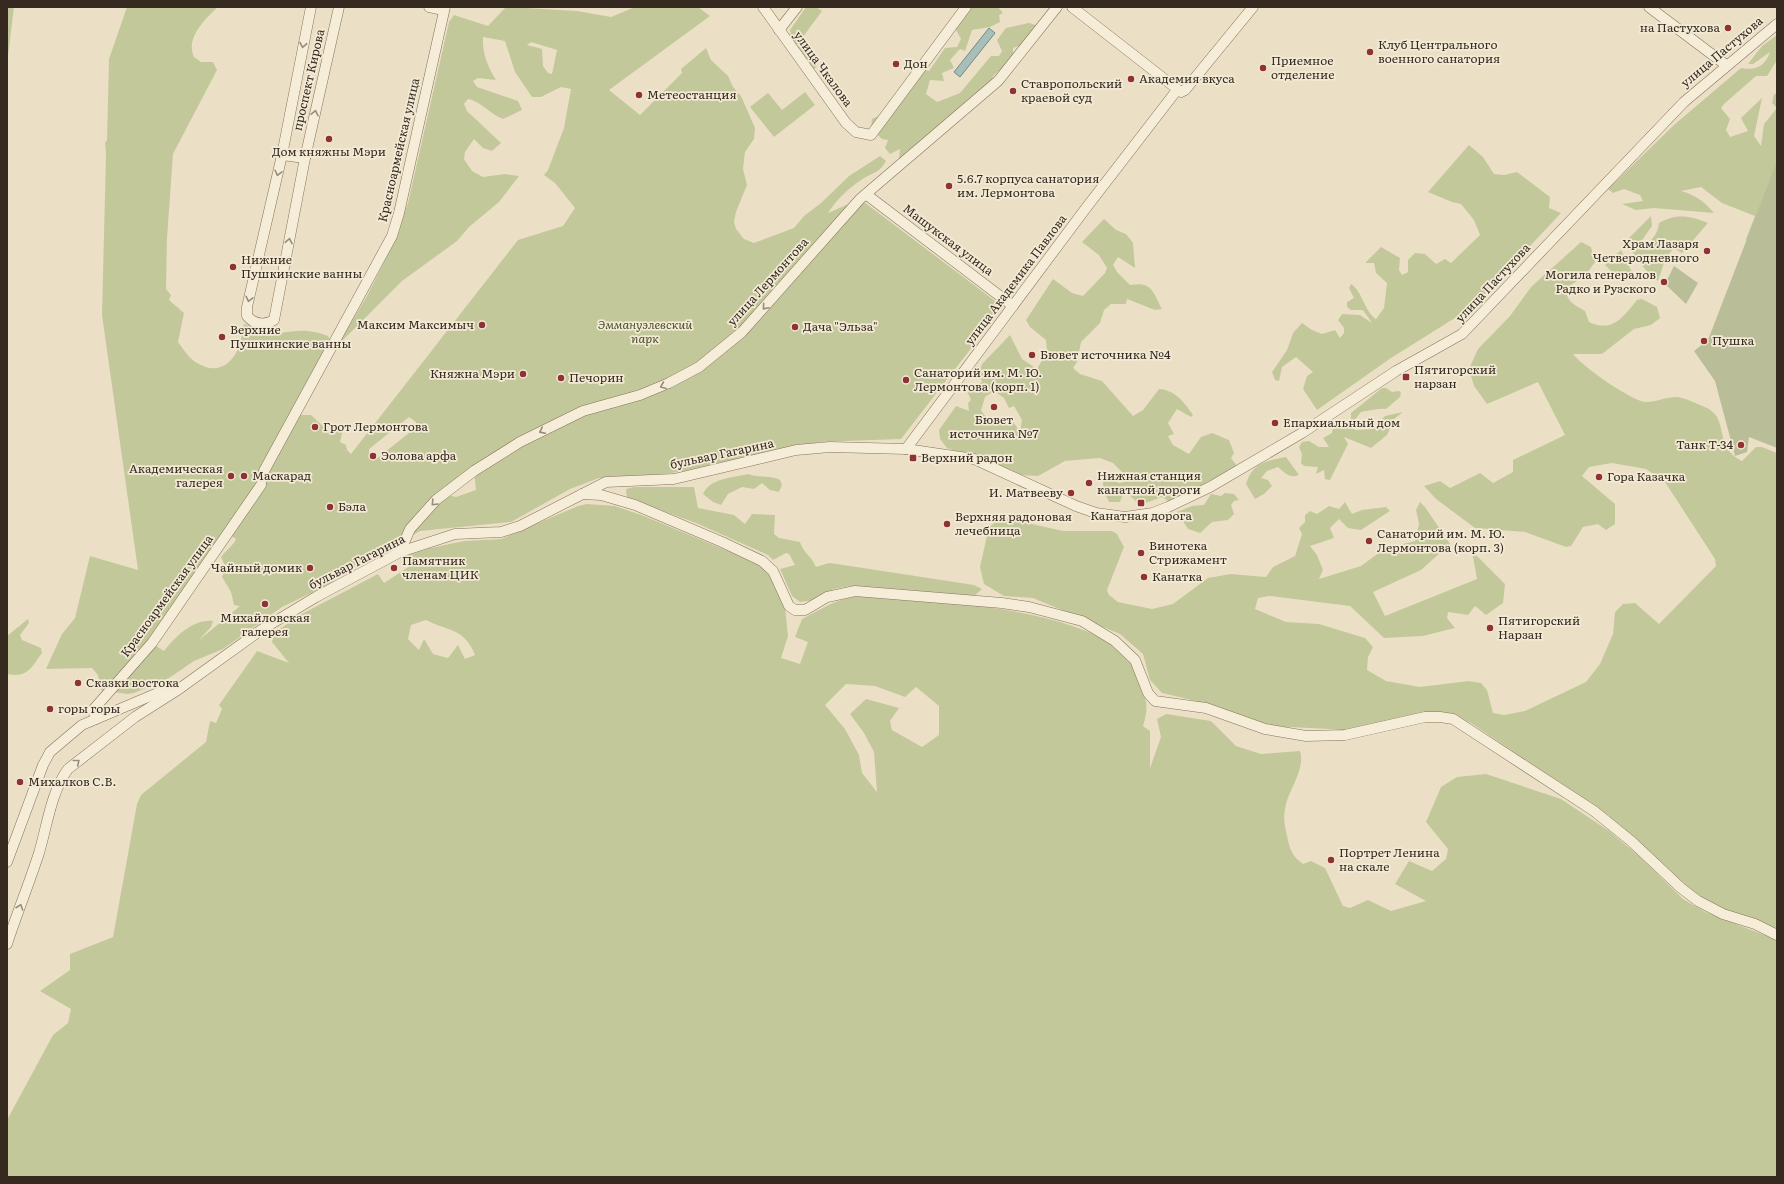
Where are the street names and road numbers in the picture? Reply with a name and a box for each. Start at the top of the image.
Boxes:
street label: улица Пастухова [1676,11,1767,91]
street label: проспект Кирова [288,27,329,132]
street label: улица Чкалова [790,27,858,111]
street label: Красноармейская улица [373,75,423,224]
street label: Машукская улица [899,199,998,280]
street label: улица Академика Павлова [960,210,1071,349]
street label: улица Лермонтова [723,233,812,330]
street label: улица Пастухова [1451,238,1534,326]
street label: бульвар Гагарина [668,433,776,473]
street label: бульвар Гагарина [305,529,408,593]
street label: Красноармейская улица [116,530,217,660]

